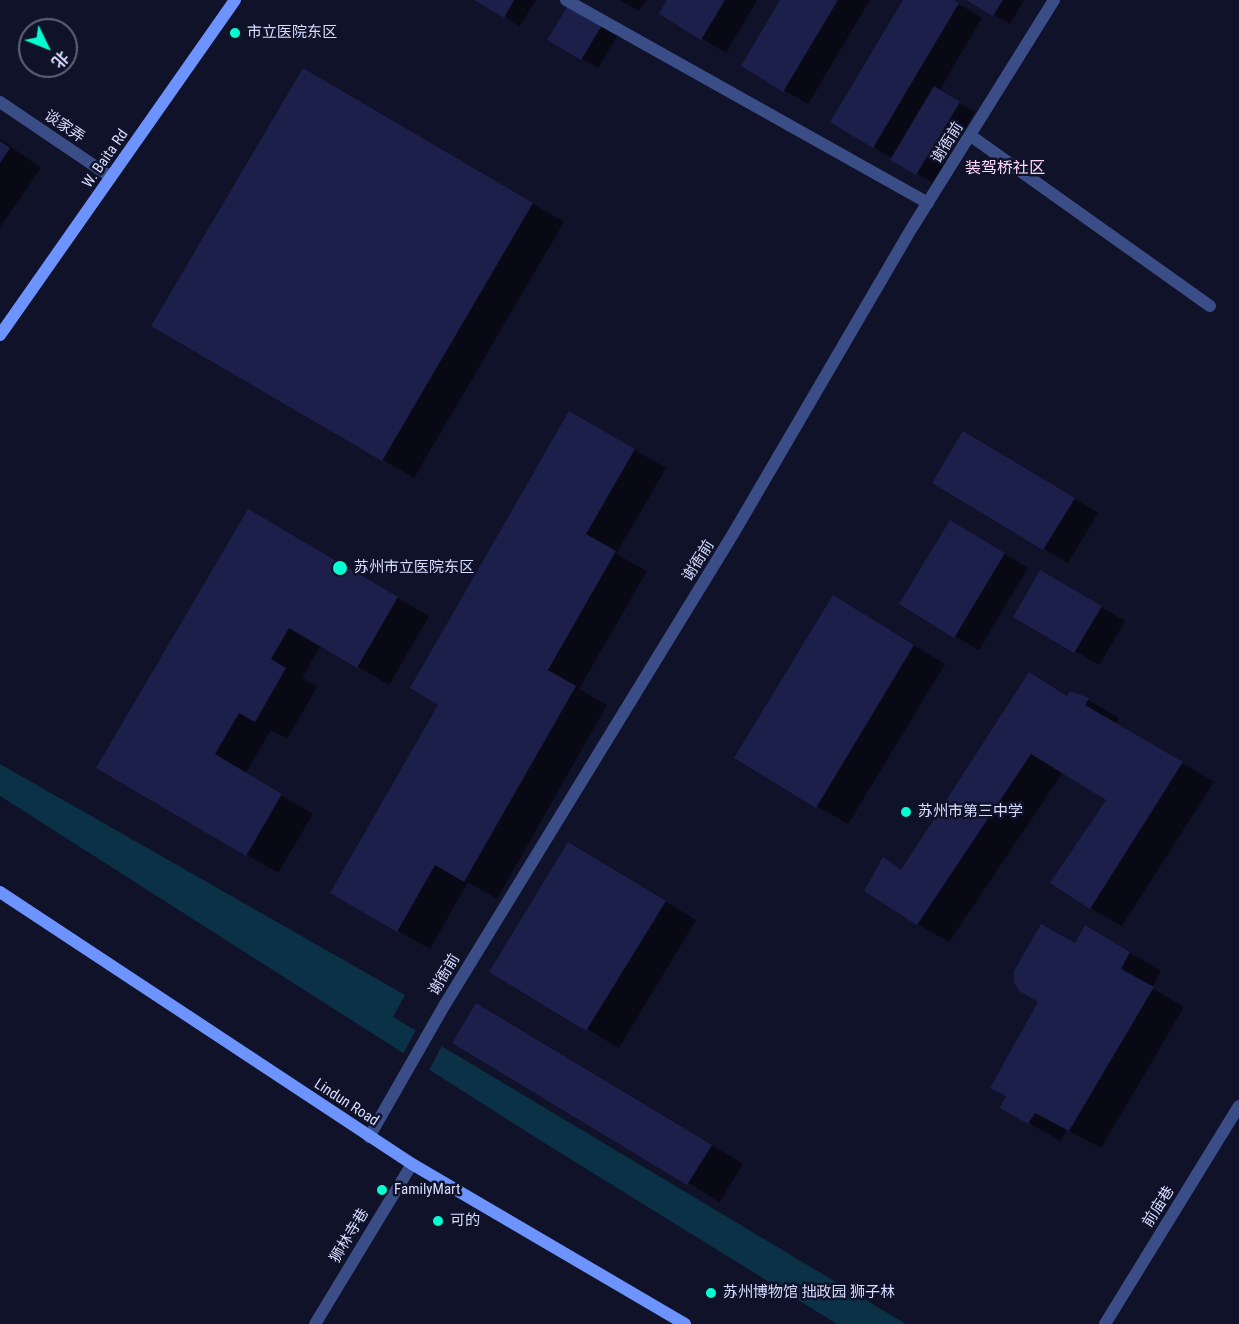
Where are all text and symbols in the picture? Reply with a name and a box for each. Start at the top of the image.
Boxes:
north arrow [18,18,78,78]
place label: 市立医院东区 [247,24,337,42]
marker: 市立医院东区 [228,26,242,40]
text: 北 [48,47,72,72]
street label: 谈家弄 [40,107,88,147]
street label: 谢衙前 [928,119,968,167]
street label: W. Baita Rd [79,126,133,192]
district label: 装驾桥社区 [965,159,1045,179]
street label: 谢衙前 [679,537,719,585]
marker: 苏州市立医院东区 [331,559,349,577]
place label: 苏州市立医院东区 [354,559,474,577]
place label: 苏州市第三中学 [918,803,1023,821]
marker: 苏州市第三中学 [899,805,913,819]
street label: 谢衙前 [426,951,464,999]
street label: Lindun Road [310,1075,382,1131]
place label: FamilyMart [394,1181,460,1199]
marker: FamilyMart [375,1183,389,1197]
street label: 前庙巷 [1139,1183,1179,1231]
street label: 狮林寺巷 [327,1206,373,1266]
place label: 可的 [450,1212,480,1230]
marker: 可的 [431,1214,445,1228]
place label: 苏州博物馆 拙政园 狮子林 [723,1284,895,1302]
marker: 苏州博物馆 拙政园 狮子林 [704,1286,718,1300]

